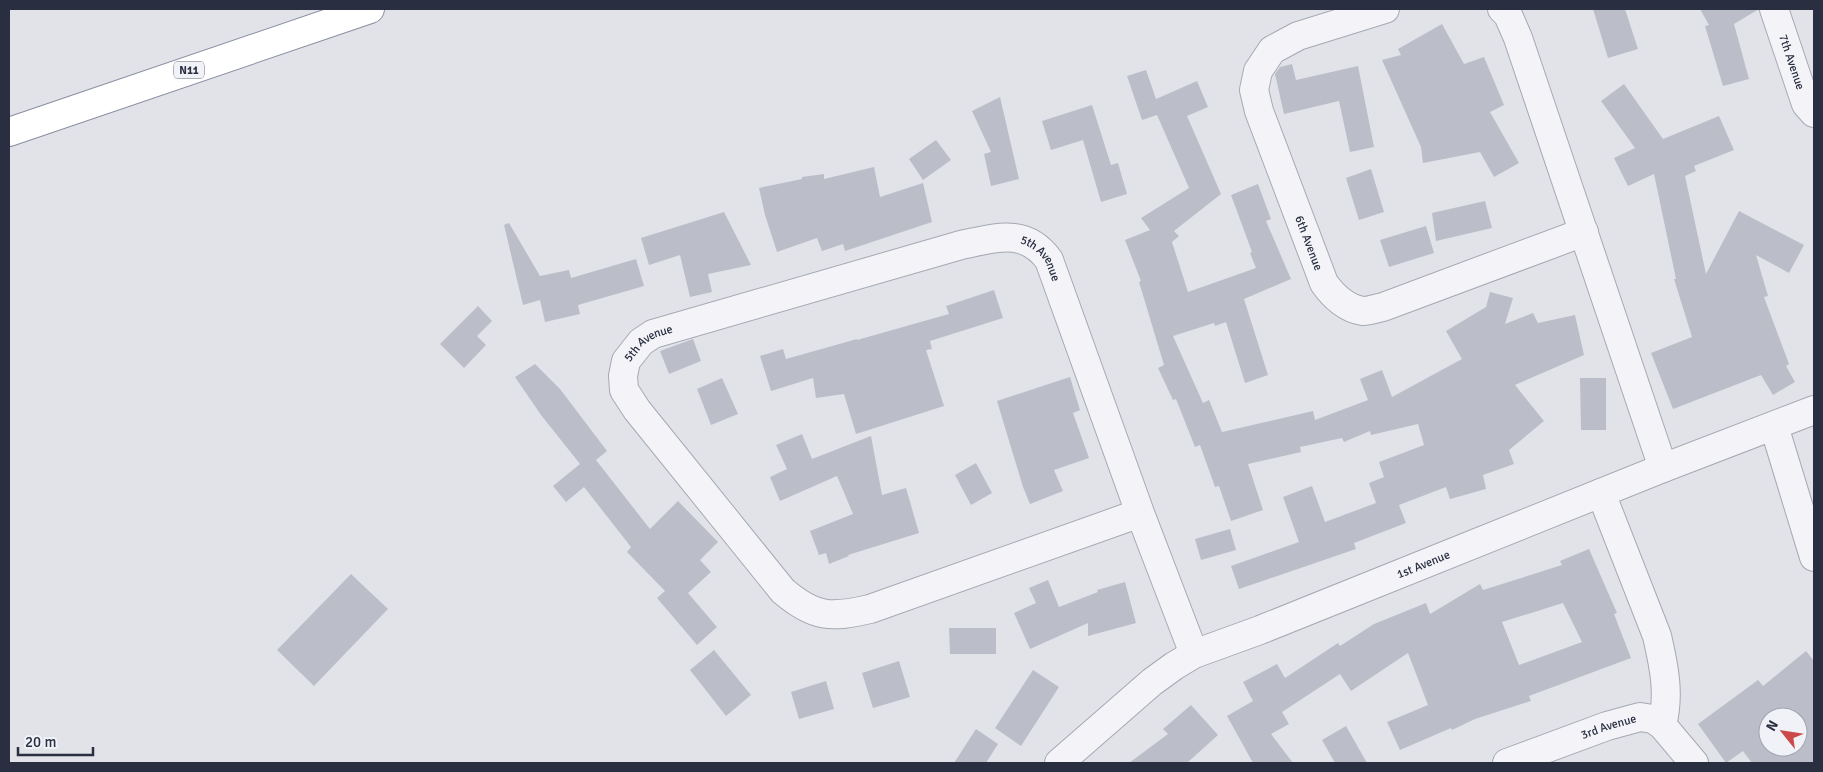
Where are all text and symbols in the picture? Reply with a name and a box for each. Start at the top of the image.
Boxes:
street label: 7th Avenue [1776,32,1808,92]
road number: N11 [174,62,204,78]
street label: 6th Avenue [1292,213,1326,273]
street label: 5th Avenue [1019,232,1064,283]
street label: 5th Avenue [621,321,674,365]
street label: 1st Avenue [1394,547,1452,582]
north arrow [1758,707,1808,757]
street label: 3rd Avenue [1579,711,1638,743]
text: N [1762,717,1782,734]
scale bar [18,724,92,756]
text: 20 m [25,733,56,751]

